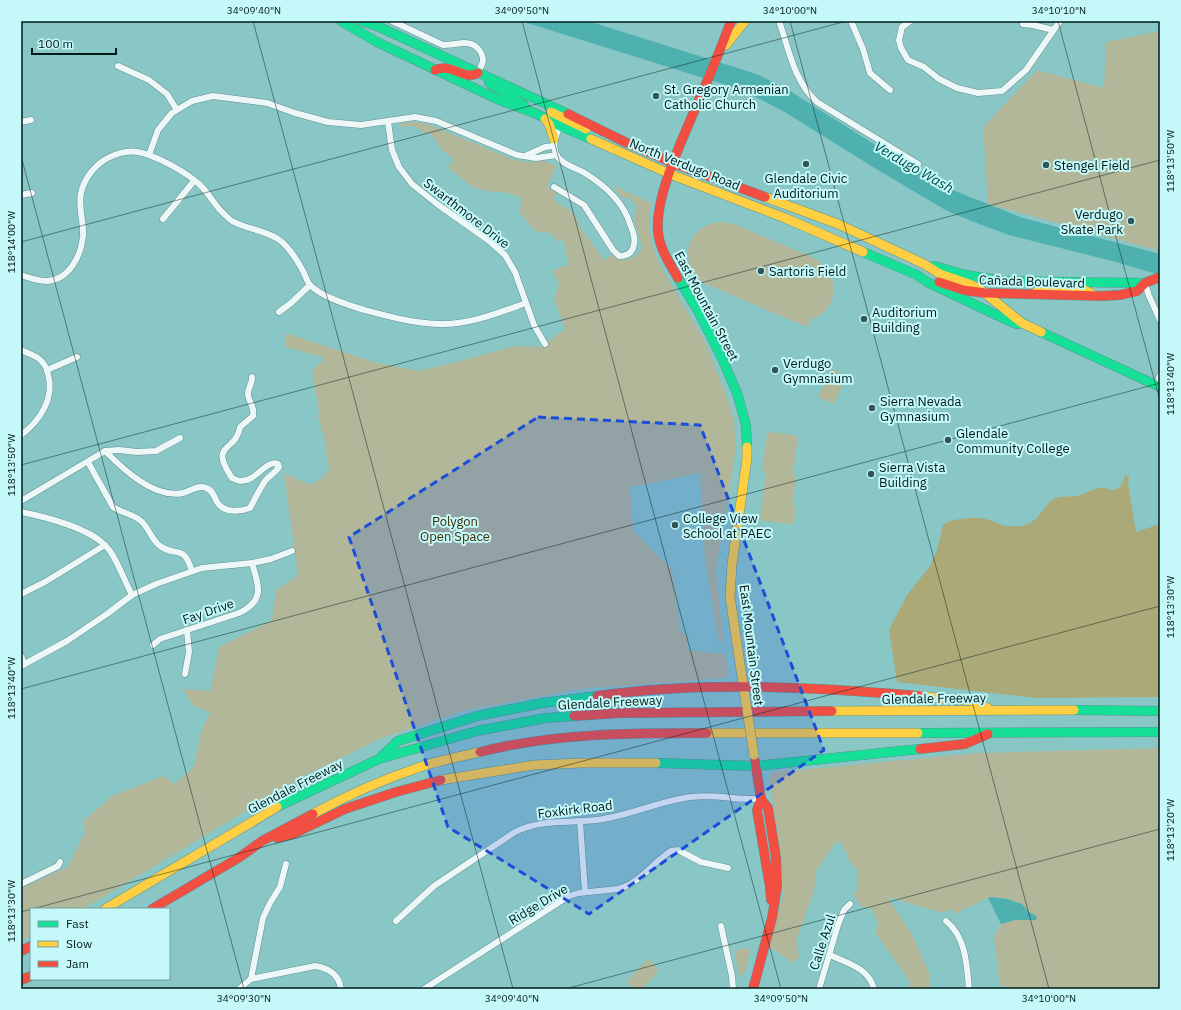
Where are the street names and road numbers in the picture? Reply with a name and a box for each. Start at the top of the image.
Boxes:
street label: North Verdugo Road [627,135,743,194]
street label: Swarthmore Drive [420,174,513,252]
street label: East Mountain Street [670,248,743,364]
street label: Cañada Boulevard [979,271,1085,292]
street label: East Mountain Street [736,584,767,707]
street label: Fay Drive [180,595,236,628]
street label: Glendale Freeway [882,689,987,708]
street label: Glendale Freeway [557,691,663,714]
street label: Glendale Freeway [245,755,346,818]
street label: Foxkirk Road [537,796,613,823]
street label: Ridge Drive [505,880,571,929]
street label: Calle Azul [805,912,840,972]

